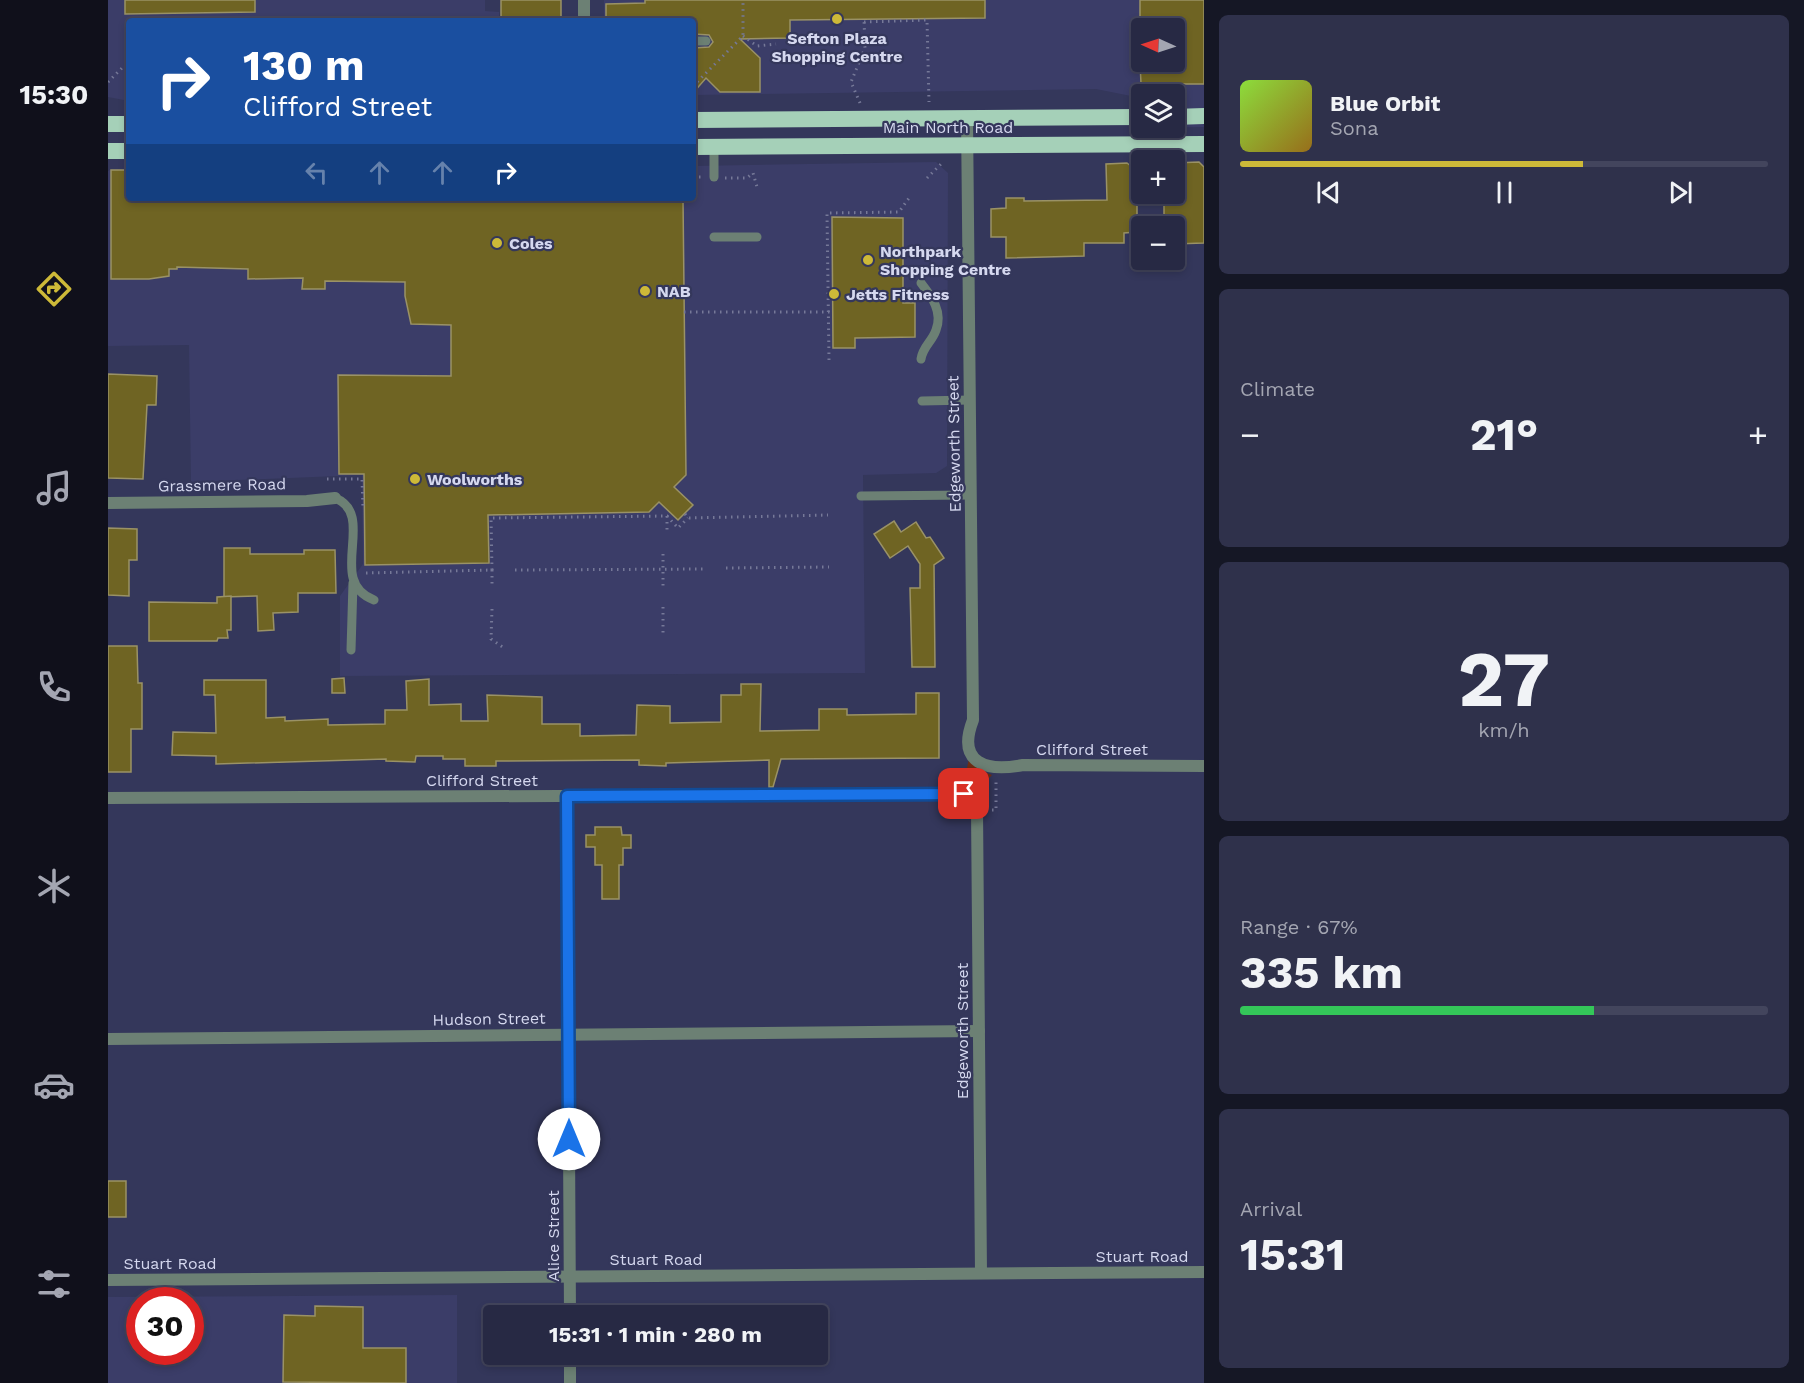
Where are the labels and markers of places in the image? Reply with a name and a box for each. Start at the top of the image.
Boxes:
marker: Sefton Plaza Shopping Centre [830,12,844,26]
place label: Sefton Plaza Shopping Centre [771,29,903,66]
place label: Coles [509,234,553,253]
marker: Coles [490,236,504,250]
place label: Northpark Shopping Centre [880,242,1011,279]
marker: Northpark Shopping Centre [861,253,875,267]
place label: NAB [657,282,691,301]
marker: NAB [638,284,652,298]
place label: Jetts Fitness [846,285,950,304]
marker: Jetts Fitness [827,287,841,301]
place label: Woolworths [427,470,523,489]
marker: Woolworths [408,472,422,486]
pin [938,768,989,819]

